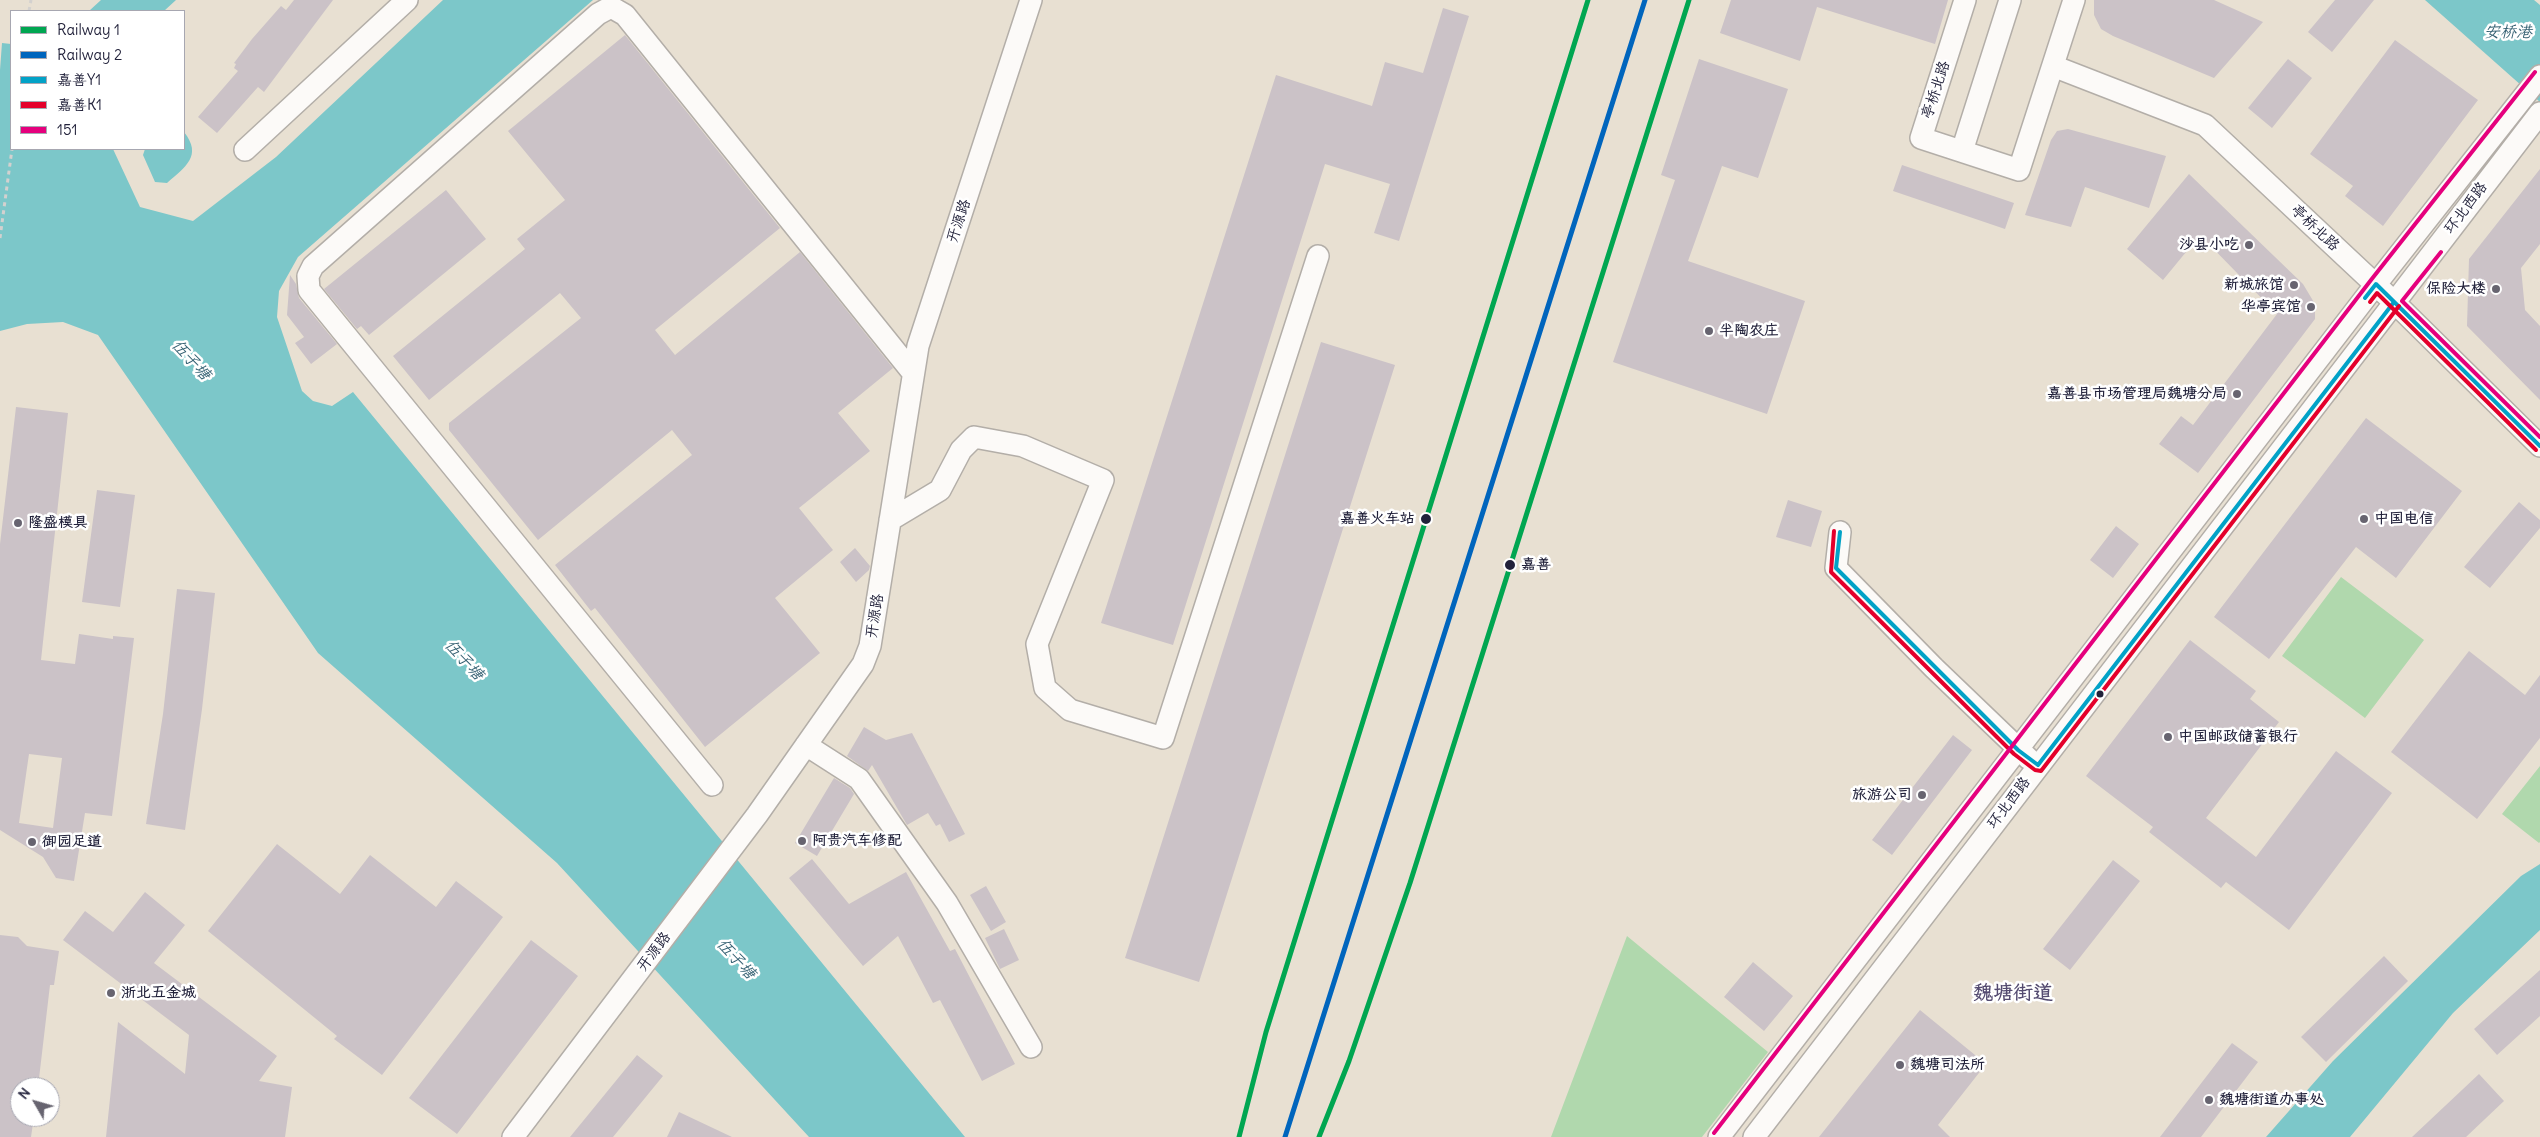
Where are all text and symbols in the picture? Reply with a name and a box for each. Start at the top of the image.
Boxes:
legend [10,10,185,150]
text: Railway 1 [57,20,120,39]
water label: 安桥港 [2484,22,2532,42]
text: Railway 2 [57,45,122,64]
street label: 亭桥北路 [1918,59,1954,121]
text: 嘉善Y1 [57,70,101,89]
text: 嘉善K1 [57,95,102,114]
text: 151 [57,120,78,139]
street label: 环北西路 [2441,179,2491,237]
street label: 开源路 [943,197,975,245]
street label: 亭桥北路 [2287,201,2343,255]
place label: 沙县小吃 [2179,236,2239,254]
marker: 沙县小吃 [2243,239,2255,251]
place label: 新城旅馆 [2224,276,2284,294]
marker: 新城旅馆 [2288,279,2300,291]
place label: 保险大楼 [2426,280,2486,298]
marker: 保险大楼 [2490,283,2502,295]
place label: 华亭宾馆 [2241,298,2301,316]
marker: 华亭宾馆 [2305,301,2317,313]
place label: 半陶农庄 [1719,322,1779,340]
marker: 半陶农庄 [1703,325,1715,337]
water label: 伍子塘 [168,336,214,384]
place label: 嘉善县市场管理局魏塘分局 [2047,385,2227,403]
marker: 嘉善县市场管理局魏塘分局 [2231,388,2243,400]
place label: 嘉善火车站 [1340,510,1415,528]
place label: 中国电信 [2374,510,2434,528]
marker: 嘉善火车站 [1419,512,1433,526]
marker: 中国电信 [2358,513,2370,525]
place label: 隆盛模具 [28,514,88,532]
marker: 隆盛模具 [12,517,24,529]
place label: 嘉善 [1521,556,1551,574]
marker: 嘉善 [1503,558,1517,572]
street label: 开源路 [863,592,887,640]
water label: 伍子塘 [441,636,487,684]
unlabelled marker [2095,689,2105,699]
place label: 中国邮政储蓄银行 [2178,728,2298,746]
marker: 中国邮政储蓄银行 [2162,731,2174,743]
street label: 环北西路 [1984,774,2034,832]
place label: 旅游公司 [1852,786,1912,804]
marker: 旅游公司 [1916,789,1928,801]
place label: 阿贵汽车修配 [812,832,902,850]
place label: 御园足道 [42,833,102,851]
marker: 阿贵汽车修配 [796,835,808,847]
marker: 御园足道 [26,836,38,848]
street label: 开源路 [633,929,675,975]
water label: 伍子塘 [713,935,759,983]
district label: 魏塘街道 [1973,981,2053,1005]
place label: 浙北五金城 [121,984,196,1002]
marker: 浙北五金城 [105,987,117,999]
place label: 魏塘司法所 [1910,1056,1985,1074]
marker: 魏塘司法所 [1894,1059,1906,1071]
north arrow [10,1077,60,1127]
text: N [14,1084,34,1103]
place label: 魏塘街道办事处 [2219,1091,2324,1109]
marker: 魏塘街道办事处 [2203,1094,2215,1106]

